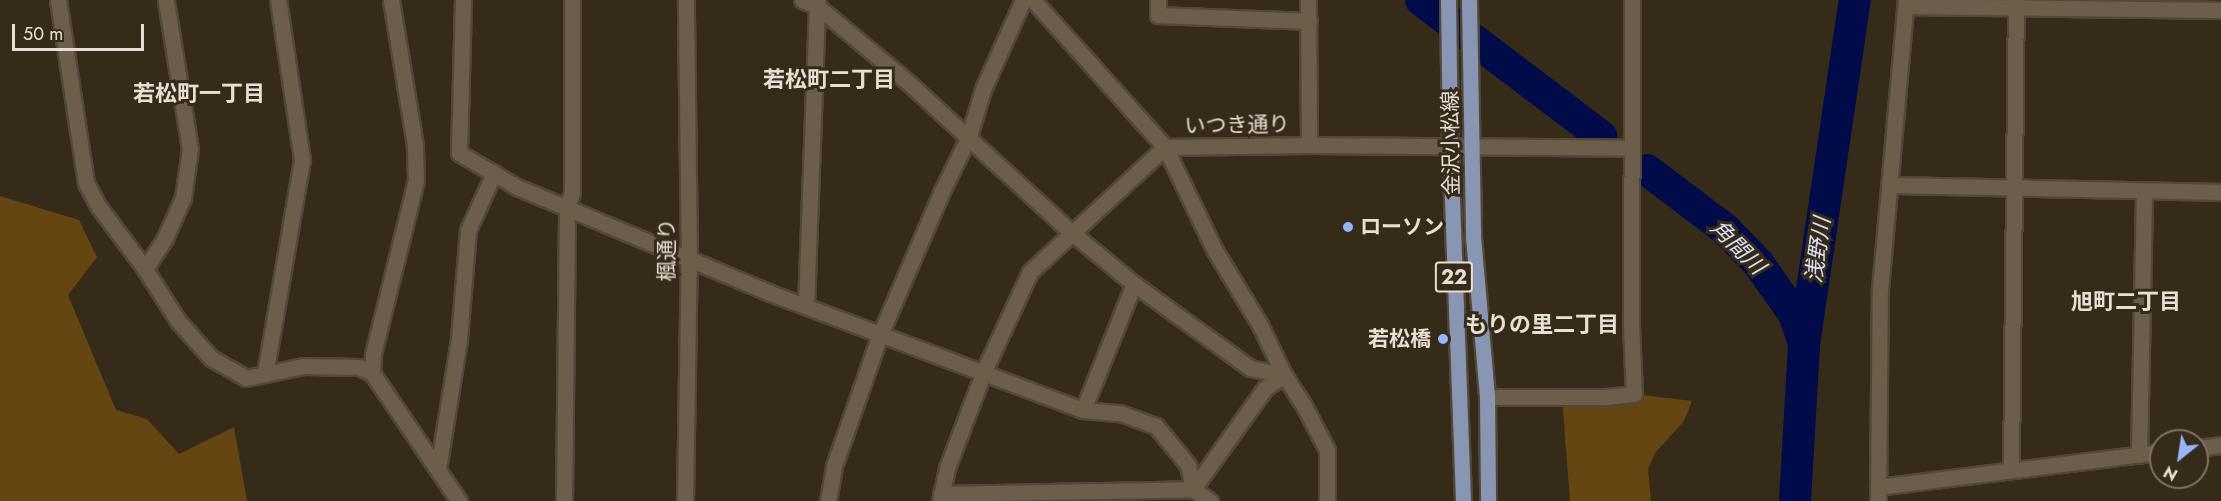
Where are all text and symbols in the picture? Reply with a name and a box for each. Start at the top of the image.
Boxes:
scale bar [15,12,147,50]
text: 50 m [23,21,63,47]
district label: 若松町二丁目 [763,67,895,93]
district label: 若松町一丁目 [133,81,265,107]
street label: 金沢小松線 [1437,90,1465,196]
street label: いつき通り [1184,111,1290,139]
place label: ローソン [1360,214,1444,240]
water label: 角間川 [1705,214,1771,280]
water label: 浅野川 [1800,215,1836,285]
street label: 楓通り [654,219,680,281]
marker: ローソン [1341,220,1355,234]
road number: 22 [1434,260,1474,294]
district label: 旭町二丁目 [2071,289,2181,315]
district label: もりの里二丁目 [1465,312,1619,338]
place label: 若松橋 [1368,326,1431,352]
marker: 若松橋 [1436,332,1450,346]
north arrow [2149,429,2209,489]
text: N [2159,460,2182,486]

